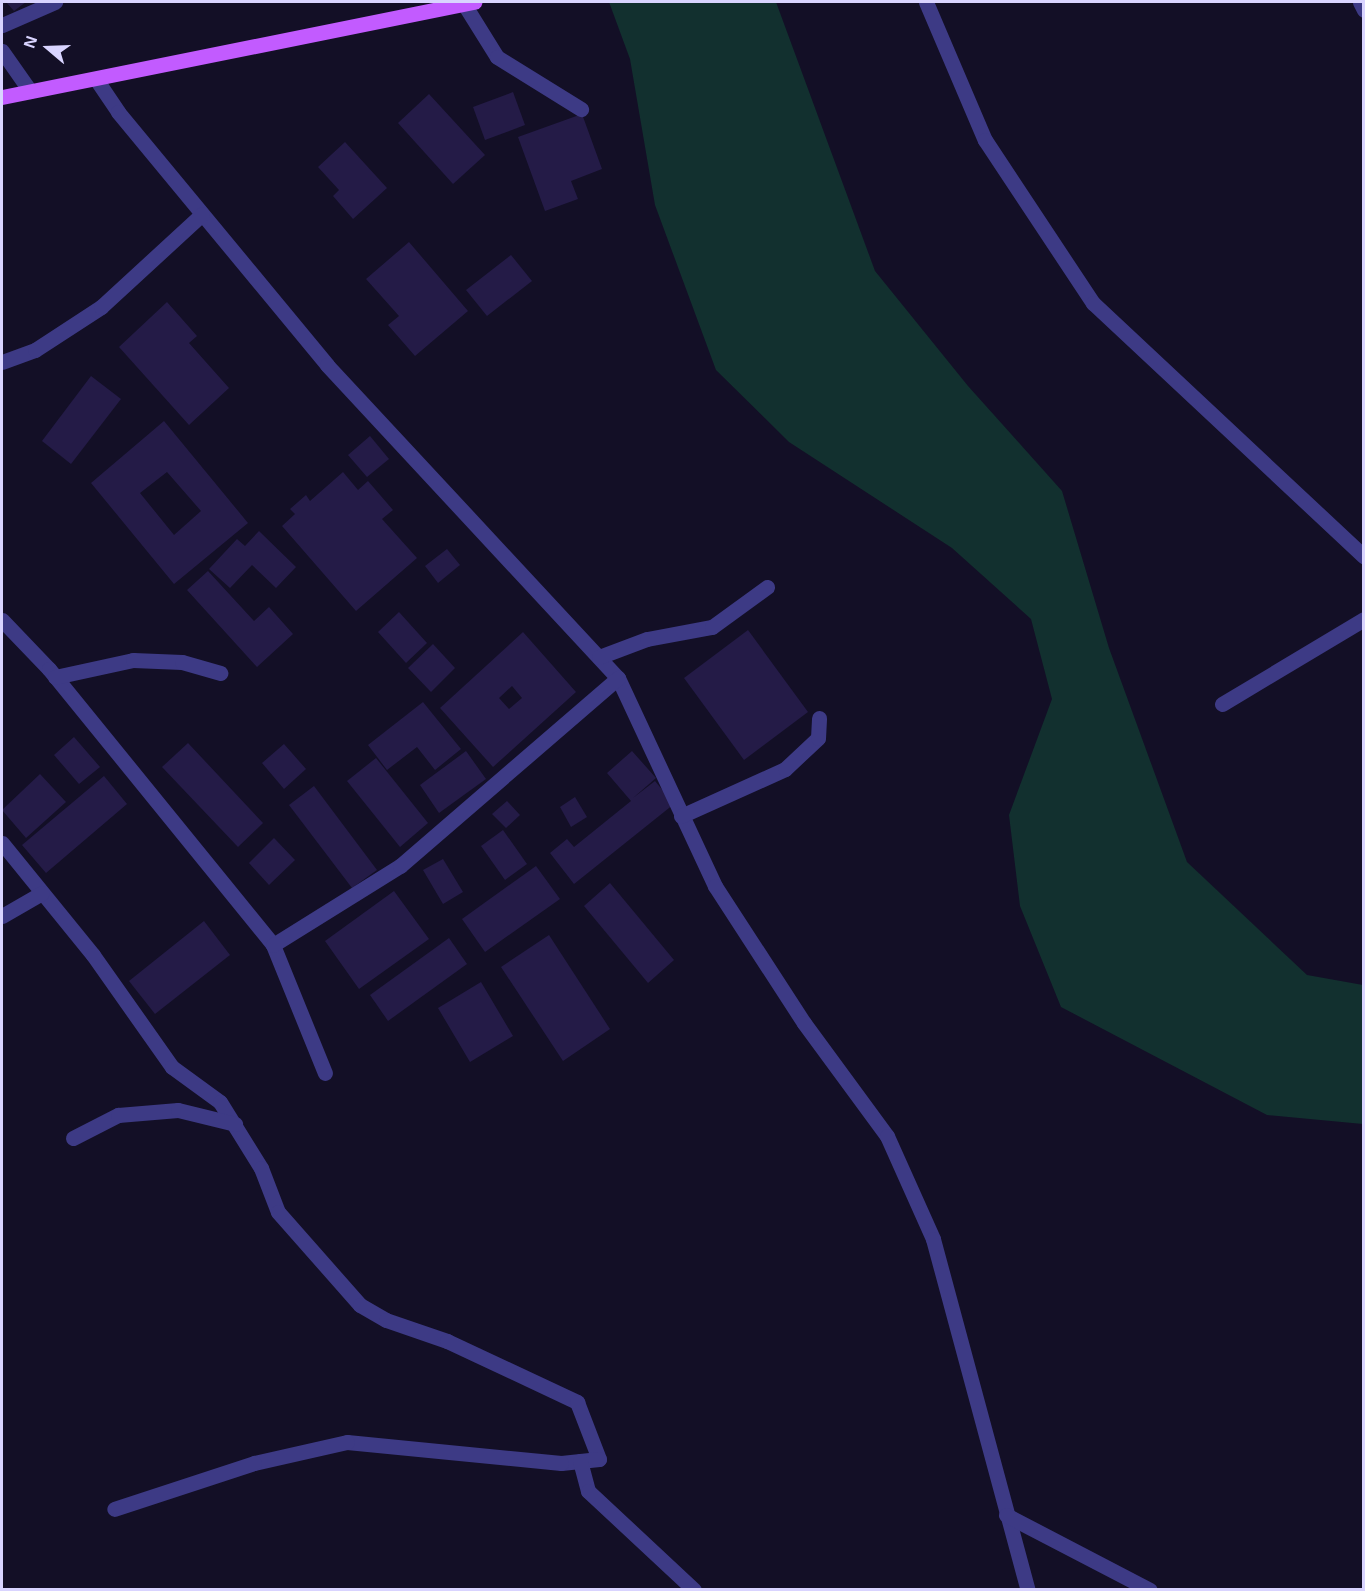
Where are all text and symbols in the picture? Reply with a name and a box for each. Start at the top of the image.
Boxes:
north arrow [18,18,78,78]
text: N [21,34,40,50]

